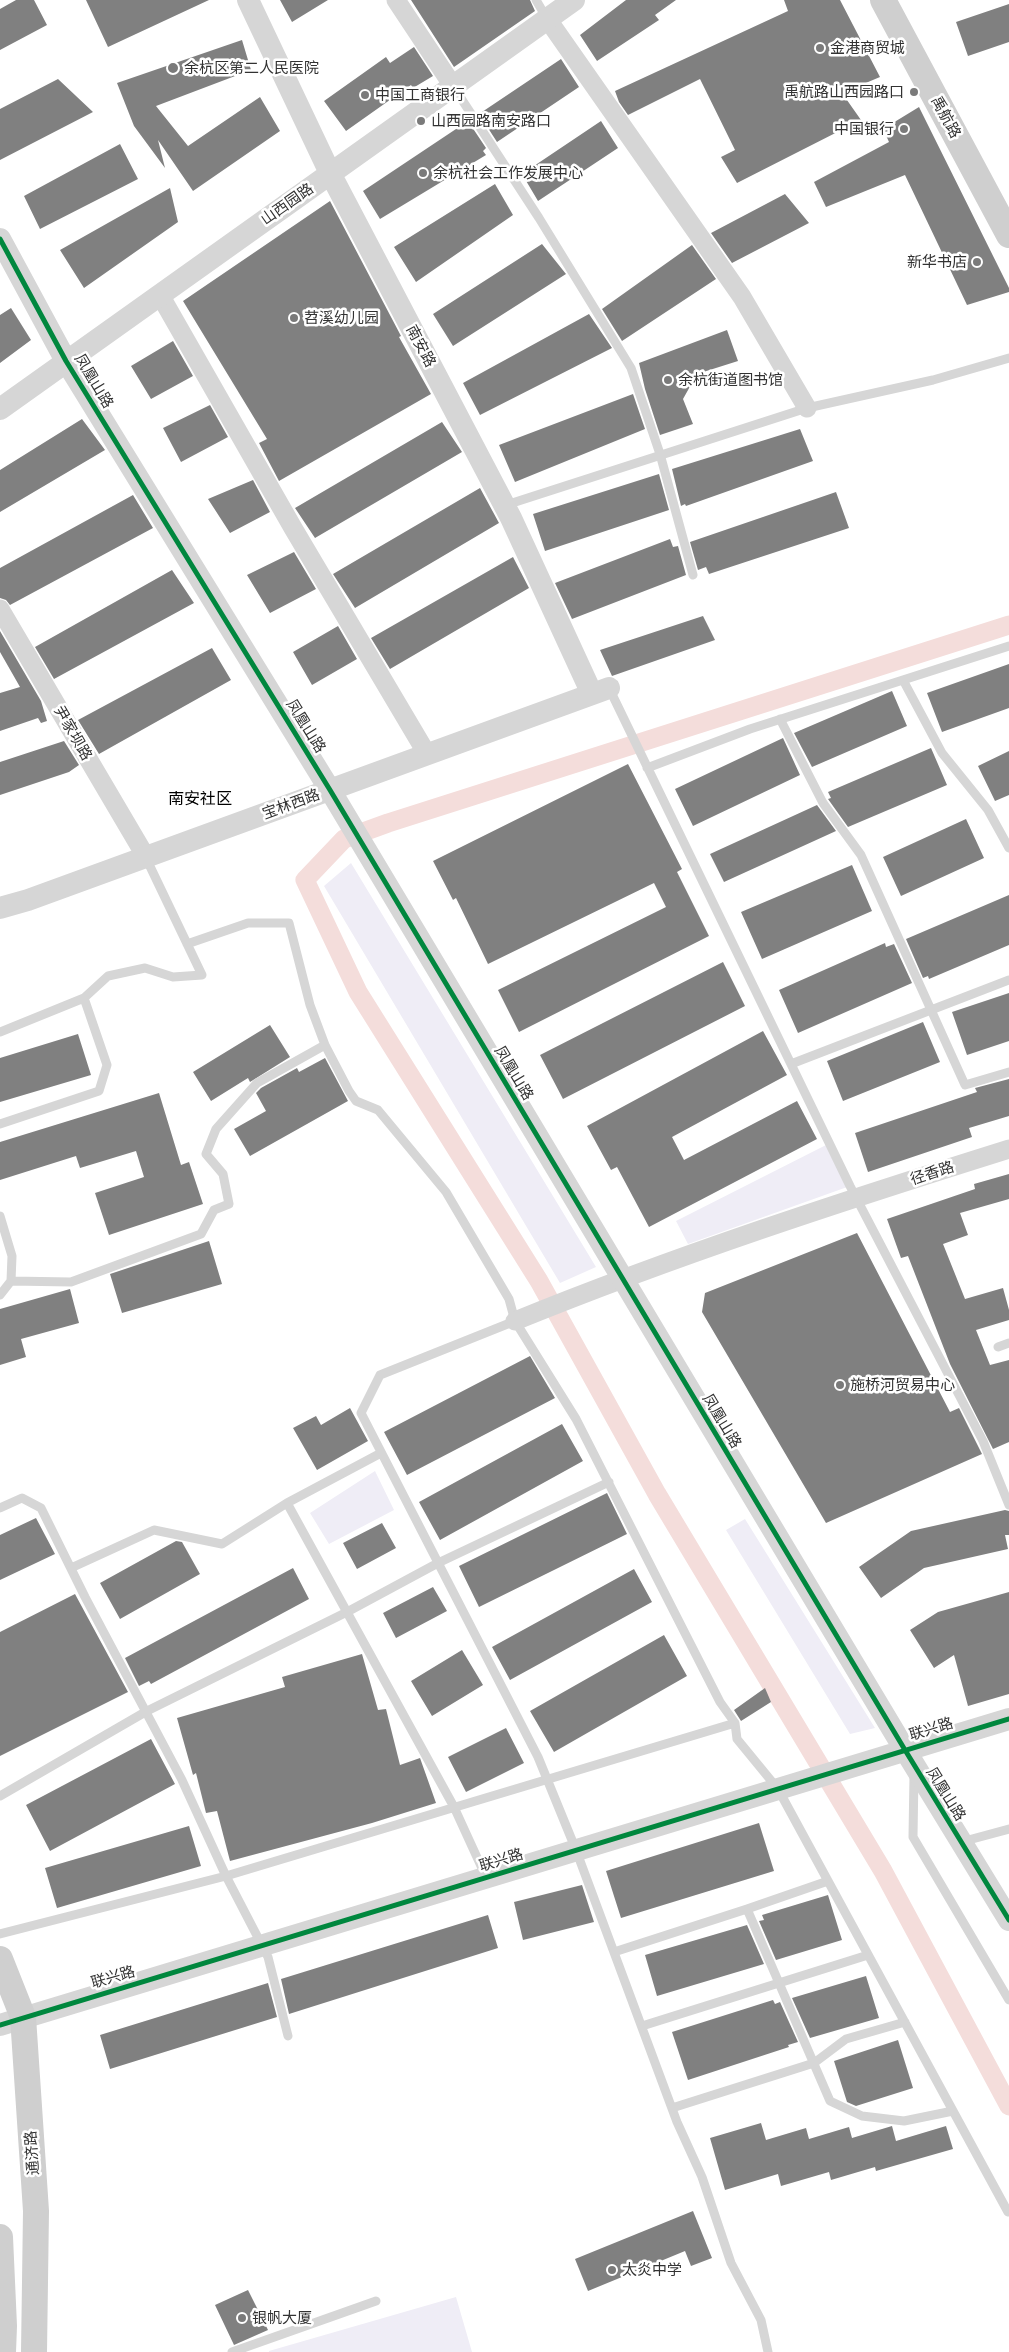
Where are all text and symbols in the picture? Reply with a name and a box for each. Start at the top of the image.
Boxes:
place label: 金港商贸城 [830,39,905,57]
marker: 金港商贸城 [814,42,826,54]
place label: 余杭区第二人民医院 [184,59,319,77]
marker: 余杭区第二人民医院 [166,61,180,75]
place label: 禹航路山西园路口 [784,83,904,101]
place label: 中国工商银行 [375,86,465,104]
marker: 禹航路山西园路口 [908,86,920,98]
marker: 中国工商银行 [359,89,371,101]
street label: 禹航路 [927,93,965,141]
place label: 山西园路南安路口 [431,112,551,130]
marker: 山西园路南安路口 [415,115,427,127]
place label: 中国银行 [834,120,894,138]
marker: 中国银行 [898,123,910,135]
place label: 余杭社会工作发展中心 [433,164,583,182]
marker: 余杭社会工作发展中心 [417,167,429,179]
street label: 山西园路 [257,179,317,229]
place label: 新华书店 [907,253,967,271]
marker: 新华书店 [971,256,983,268]
place label: 苕溪幼儿园 [304,309,379,327]
marker: 苕溪幼儿园 [288,312,300,324]
street label: 南安路 [402,322,440,370]
street label: 凤凰山路 [71,351,117,411]
place label: 余杭街道图书馆 [678,371,783,389]
marker: 余杭街道图书馆 [662,374,674,386]
street label: 凤凰山路 [282,696,330,756]
street label: 尹家坝路 [50,703,96,763]
street label: 宝林西路 [260,785,322,823]
district label: 南安社区 [168,789,232,809]
street label: 凤凰山路 [491,1043,537,1103]
street label: 径香路 [908,1157,956,1189]
place label: 施桥河贸易中心 [850,1376,955,1394]
marker: 施桥河贸易中心 [834,1379,846,1391]
street label: 凤凰山路 [699,1391,745,1451]
street label: 联兴路 [907,1714,955,1744]
street label: 凤凰山路 [922,1764,970,1824]
street label: 联兴路 [477,1845,525,1875]
street label: 联兴路 [89,1962,137,1992]
street label: 通济路 [21,2130,43,2176]
place label: 太炎中学 [622,2261,682,2279]
marker: 太炎中学 [606,2264,618,2276]
place label: 银帆大厦 [252,2309,312,2327]
marker: 银帆大厦 [236,2312,248,2324]

